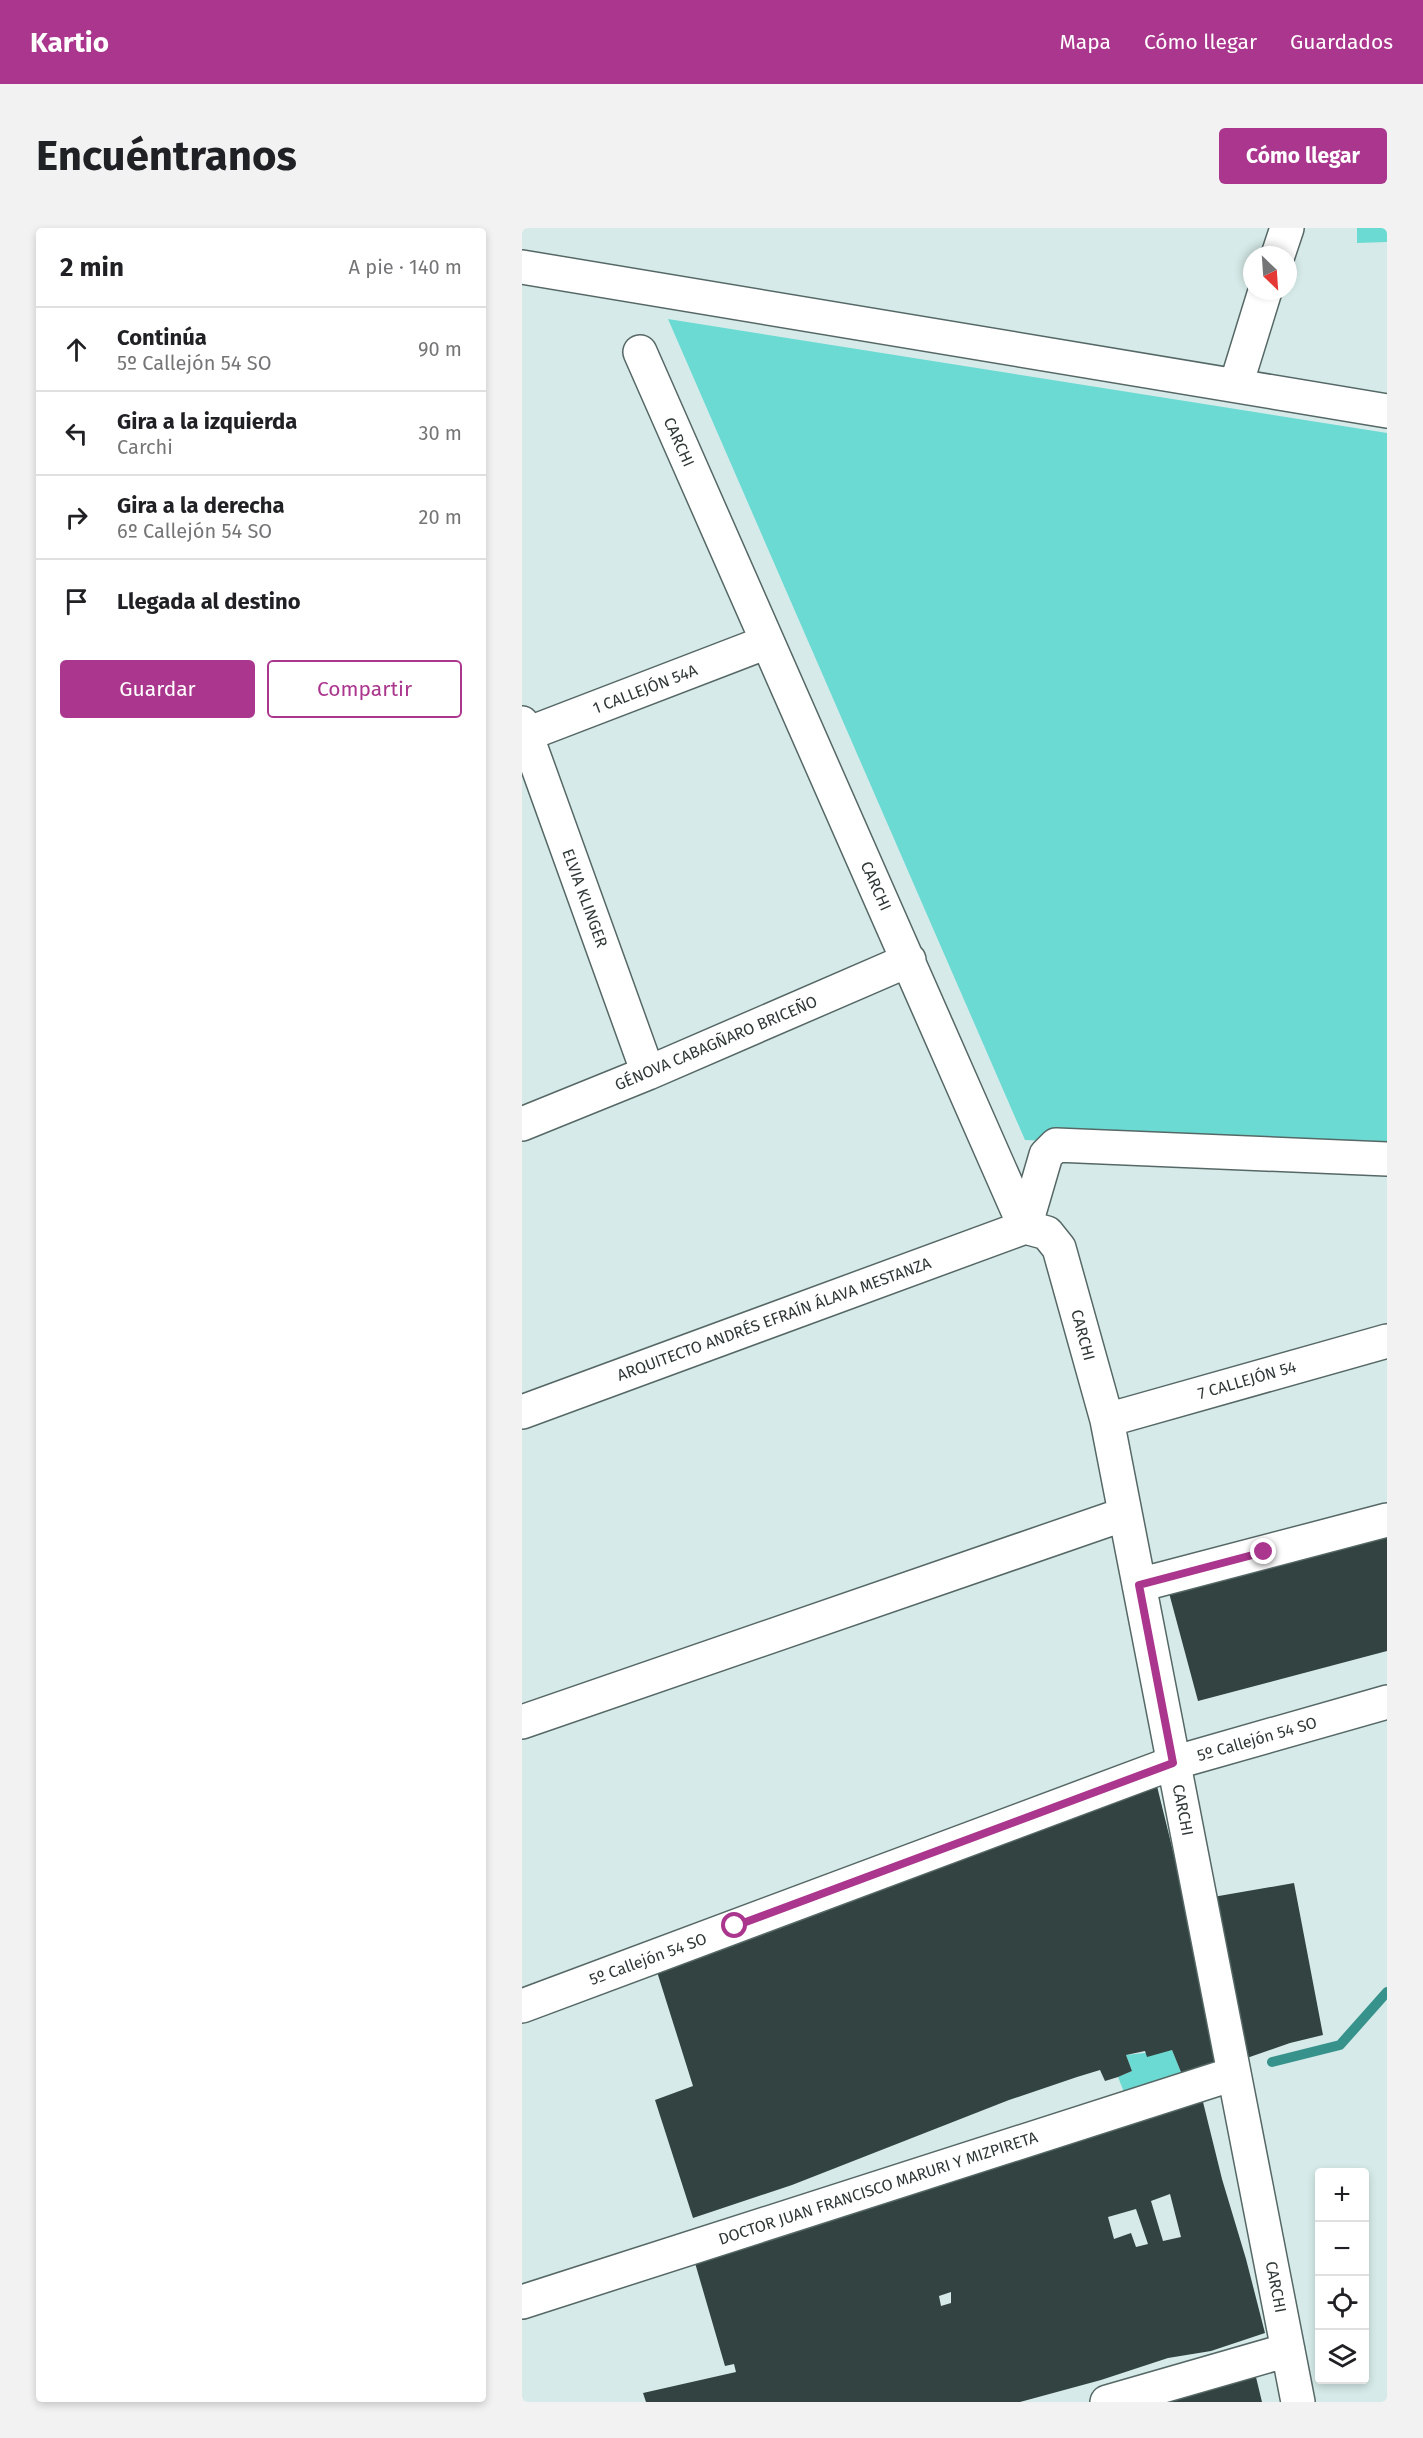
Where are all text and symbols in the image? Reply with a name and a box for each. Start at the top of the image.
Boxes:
text: Kartio [30,26,109,59]
text: Mapa [1059,29,1111,55]
text: Cómo llegar [1144,29,1257,55]
text: Guardados [1290,29,1393,55]
button: Cómo llegar [1219,128,1387,184]
text: Encuéntranos [36,131,297,181]
north arrow [1243,246,1297,300]
text: 2 min [60,252,124,283]
text: A pie · 140 m [349,255,462,279]
text: Continúa [117,324,207,351]
icon: ahead [60,333,93,366]
text: 90 m [418,337,462,361]
text: 5º Callejón 54 SO [117,351,272,375]
text: Gira a la izquierda [117,408,297,435]
street label: CARCHI [660,414,698,470]
icon: left [60,417,93,450]
text: 30 m [418,421,462,445]
text: Carchi [117,435,173,459]
text: Gira a la derecha [117,492,285,519]
icon: right [60,501,93,534]
text: 20 m [419,505,462,529]
text: 6º Callejón 54 SO [117,519,272,543]
icon: arrive [60,585,93,618]
text: Llegada al destino [117,588,301,615]
street label: 1 CALLEJÓN 54A [590,659,701,718]
button: Guardar [60,660,255,718]
button: Compartir [267,660,462,718]
street label: ELVIA KLINGER [558,846,612,950]
street label: CARCHI [857,858,895,914]
street label: GÉNOVA CABAGÑARO BRICEÑO [611,991,820,1094]
street label: ARQUITECTO ANDRÉS EFRAÍN ÁLAVA MESTANZA [614,1252,934,1385]
street label: CARCHI [1067,1307,1099,1363]
street label: 7 CALLEJÓN 54 [1195,1356,1299,1403]
route end [1250,1538,1276,1564]
street label: 5º Callejón 54 SO [1195,1713,1319,1765]
street label: CARCHI [1169,1783,1197,1837]
route start [721,1912,747,1938]
street label: 5º Callejón 54 SO [587,1929,709,1989]
street label: DOCTOR JUAN FRANCISCO MARURI Y MIZPIRETA [716,2127,1041,2249]
map controls [1315,2168,1369,2384]
button: + [1315,2168,1369,2222]
button: − [1315,2222,1369,2276]
street label: CARCHI [1262,2260,1290,2314]
button: locate [1315,2276,1369,2330]
button: layers [1315,2330,1369,2384]

